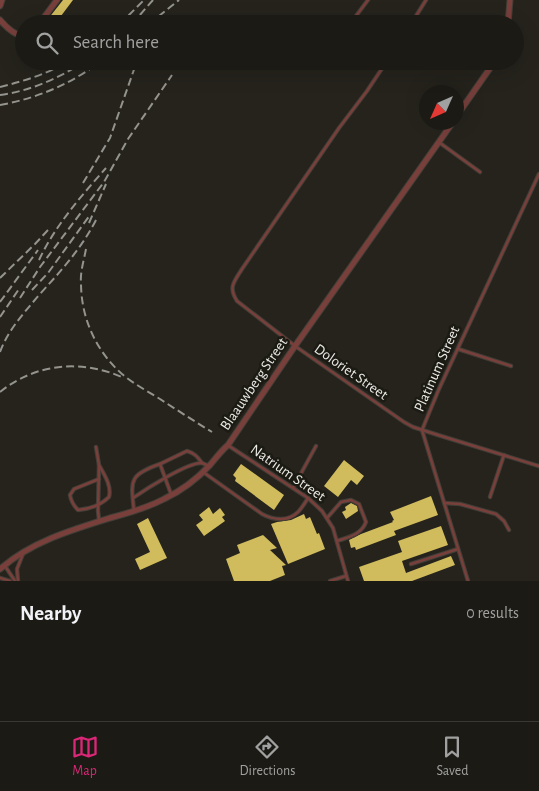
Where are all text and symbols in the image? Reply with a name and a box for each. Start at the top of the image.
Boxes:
search box [15,15,524,70]
icon: search [33,29,61,57]
text: Search here [73,33,159,52]
north arrow [419,85,464,130]
street label: Platinum Street [411,324,463,414]
street label: Blaauwberg Street [218,335,290,433]
street label: Doloriet Street [312,341,391,403]
street label: Natrium Street [248,442,328,504]
text: Nearby [20,603,81,624]
text: 0 results [466,605,519,621]
tab: Map [71,733,99,780]
tab: Directions [240,733,295,780]
tab: Saved [436,733,468,780]

